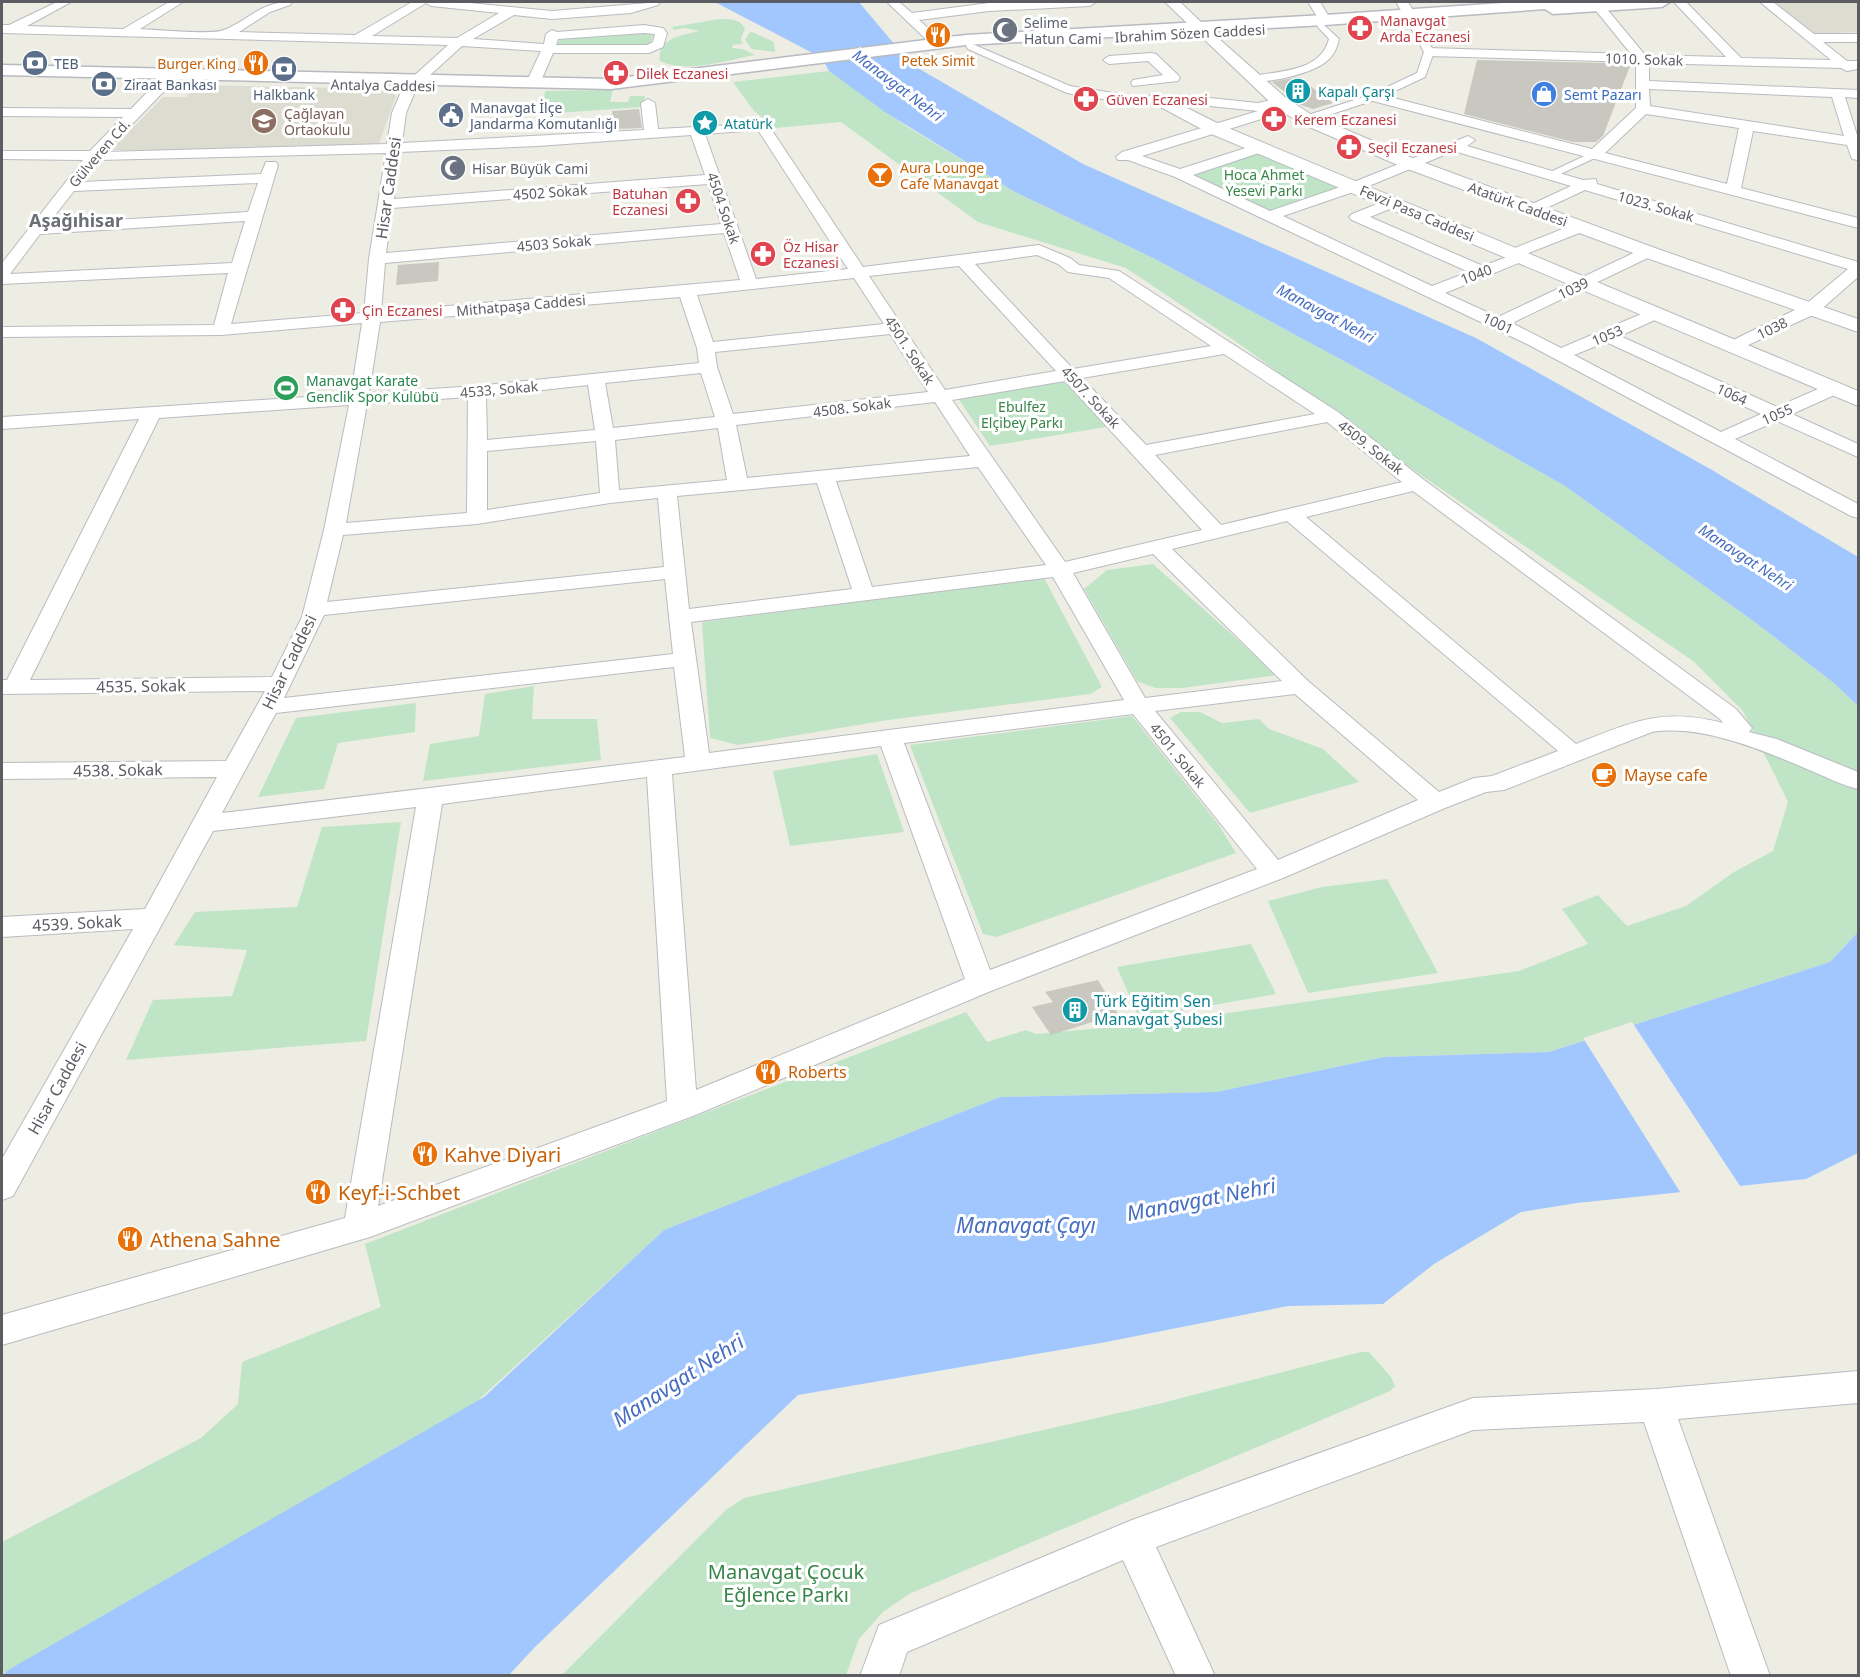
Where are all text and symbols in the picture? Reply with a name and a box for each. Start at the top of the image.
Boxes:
place label: Manavgat Arda Eczanesi [1380,11,1470,46]
place label: Selime Hatun Cami [1024,13,1102,48]
pharmacy icon: Manavgat Arda Eczanesi [1345,13,1375,43]
mosque icon: Selime Hatun Cami [990,15,1020,45]
restaurant icon: Petek Simit [923,20,953,50]
street label: Ibrahim Sözen Caddesi [1114,20,1266,46]
water label: Manavgat Nehri [849,45,948,126]
bank icon: TEB [20,48,50,78]
restaurant icon: Burger King [241,48,271,78]
street label: 1010. Sokak [1604,48,1684,70]
place label: Petek Simit [901,51,975,70]
place label: TEB [54,54,79,73]
place label: Burger King [157,54,236,73]
bank icon: Halkbank [269,54,299,84]
pharmacy icon: Dilek Eczanesi [601,58,631,88]
place label: Dilek Eczanesi [636,64,728,83]
bank icon: Ziraat Bankası [89,69,119,99]
place label: Ziraat Bankası [124,75,217,94]
street label: Antalya Caddesi [330,75,436,95]
building icon: Kapalı Çarşı [1283,76,1313,106]
shop icon: Semt Pazarı [1529,79,1559,109]
place label: Kapalı Çarşı [1318,82,1395,101]
pharmacy icon: Güven Eczanesi [1071,84,1101,114]
place label: Halkbank [253,85,315,104]
place label: Semt Pazarı [1564,85,1642,104]
place label: Güven Eczanesi [1106,90,1208,109]
place label: Manavgat İlçe Jandarma Komutanlığı [468,98,617,133]
public building icon: Manavgat İlçe Jandarma Komutanlığı [436,100,466,130]
place label: Çağlayan Ortaokulu [284,104,351,139]
pharmacy icon: Kerem Eczanesi [1259,104,1289,134]
school or university icon: Çağlayan Ortaokulu [249,106,279,136]
place icon: Atatürk [690,108,720,138]
place label: Kerem Eczanesi [1294,110,1397,129]
place label: Atatürk [724,114,773,133]
street label: Gülveren Cd. [64,115,134,191]
pharmacy icon: Seçil Eczanesi [1334,132,1364,162]
street label: Hisar Caddesi [370,135,406,241]
place label: Seçil Eczanesi [1368,138,1457,157]
mosque icon: Hisar Büyük Cami [438,153,468,183]
place label: Aura Lounge Cafe Manavgat [900,158,999,193]
place label: Hisar Büyük Cami [472,159,588,178]
bar icon: Aura Lounge Cafe Manavgat [865,160,895,190]
park label: Hoca Ahmet Yesevi Parkı [1224,165,1304,200]
street label: 4504 Sokak [703,170,745,247]
street label: Atatürk Caddesi [1466,177,1570,231]
street label: 4502 Sokak [512,180,588,204]
street label: Fevzi Pasa Caddesi [1357,180,1477,246]
place label: Batuhan Eczanesi [612,184,668,219]
pharmacy icon: Batuhan Eczanesi [673,186,703,216]
street label: 1023. Sokak [1616,186,1697,226]
district label: Aşağıhisar [29,208,123,232]
street label: 4503 Sokak [516,230,593,256]
place label: Öz Hisar Eczanesi [783,237,839,272]
pharmacy icon: Öz Hisar Eczanesi [748,239,778,269]
street label: 1040 [1458,259,1494,289]
street label: 1039 [1554,272,1592,304]
water label: Manavgat Nehri [1274,279,1379,348]
street label: Mithatpaşa Caddesi [456,290,586,320]
pharmacy icon: Çin Eczanesi [328,295,358,325]
place label: Çin Eczanesi [362,301,443,320]
street label: 1001 [1479,308,1517,338]
street label: 4501. Sokak [881,312,940,388]
street label: 1038 [1753,312,1791,344]
street label: 1053 [1589,320,1625,350]
street label: 4507. Sokak [1057,362,1125,433]
place label: Manavgat Karate Genclik Spor Kulübü [306,371,439,406]
sports icon: Manavgat Karate Genclik Spor Kulübü [271,373,301,403]
street label: 4533, Sokak [459,376,539,402]
street label: 1064 [1713,379,1751,409]
street label: 4508. Sokak [812,393,893,421]
park label: Ebulfez Elçibey Parkı [981,397,1063,432]
street label: 1055 [1758,399,1796,429]
street label: 4509. Sokak [1334,415,1408,479]
water label: Manavgat Nehri [1695,519,1798,595]
street label: Hisar Caddesi [257,611,321,713]
street label: 4535. Sokak [96,674,186,698]
street label: 4501. Sokak [1146,719,1210,792]
street label: 4538. Sokak [73,758,163,782]
cafe icon: Mayse cafe [1589,760,1619,790]
place label: Mayse cafe [1624,764,1708,786]
street label: 4539. Sokak [32,910,123,936]
place label: Türk Eğitim Sen Manavgat Şubesi [1094,990,1223,1030]
building icon: Türk Eğitim Sen Manavgat Şubesi [1060,995,1090,1025]
street label: Hisar Caddesi [22,1038,92,1138]
restaurant icon: Roberts [753,1057,783,1087]
place label: Roberts [788,1061,847,1083]
restaurant icon: Kahve Diyari [410,1139,440,1169]
place label: Kahve Diyari [444,1141,561,1168]
water label: Manavgat Nehri [1124,1171,1278,1227]
restaurant icon: Keyf-i-Schbet [303,1177,333,1207]
place label: Keyf-i-Schbet [338,1179,460,1206]
water label: Manavgat Çayı [956,1211,1096,1239]
restaurant icon: Athena Sahne [115,1224,145,1254]
place label: Athena Sahne [150,1226,281,1253]
water label: Manavgat Nehri [607,1327,750,1433]
park label: Manavgat Çocuk Eğlence Parkı [708,1558,865,1608]

